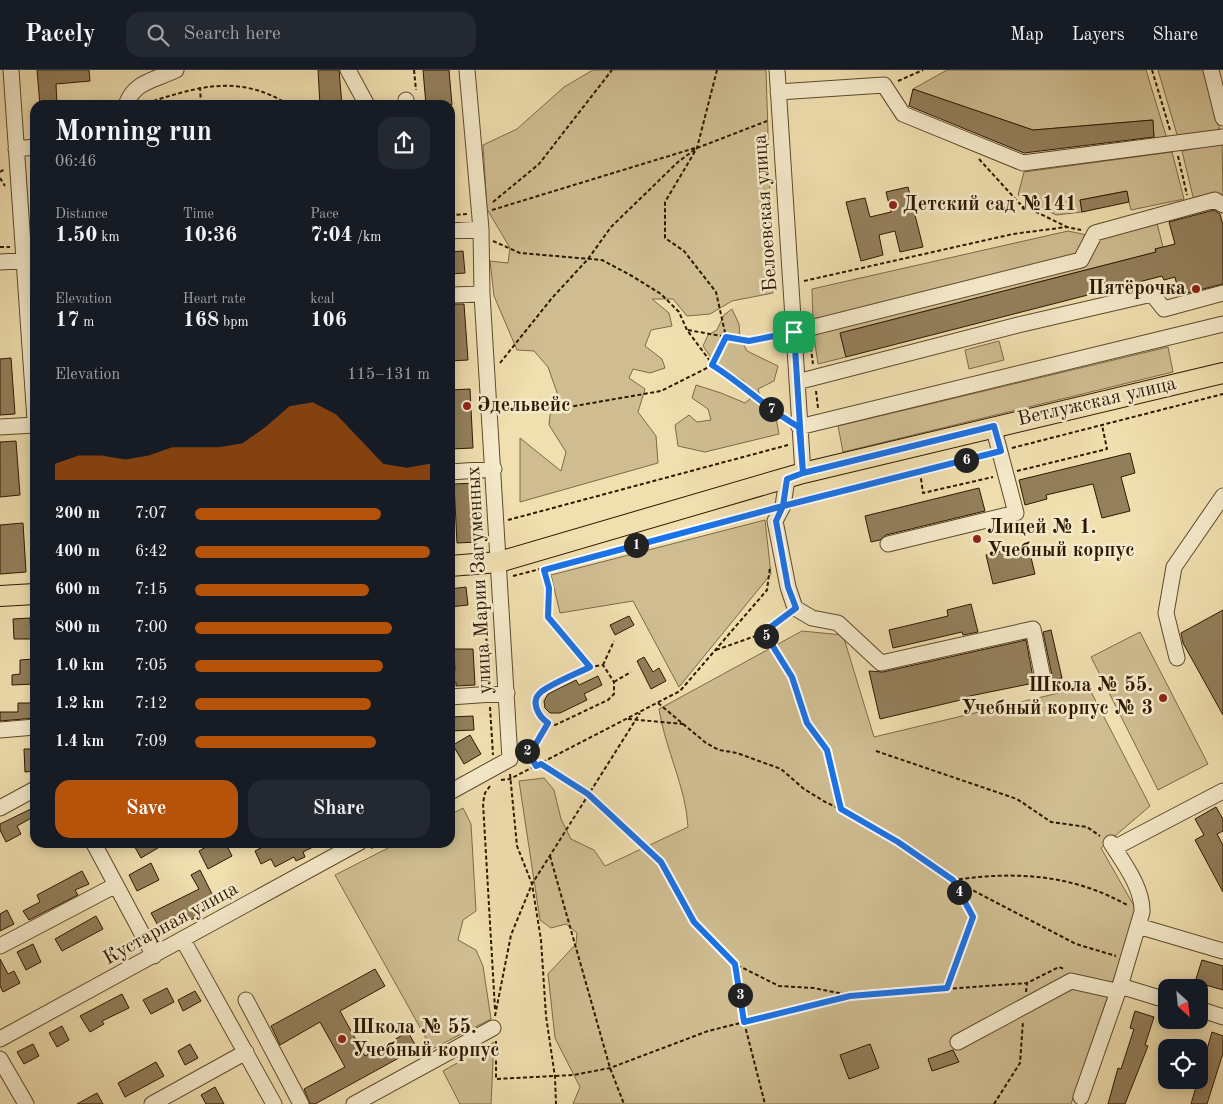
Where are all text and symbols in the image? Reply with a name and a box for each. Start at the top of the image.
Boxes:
search box [126,12,476,57]
icon: search [144,21,172,49]
text: Pacely [25,23,96,47]
text: Search here [184,25,281,44]
text: Map [1010,26,1044,44]
text: Layers [1072,26,1124,44]
text: Share [1152,26,1198,44]
button: share [378,117,430,169]
text: Morning run [55,119,212,147]
street label: Белоевская улица [751,133,781,292]
text: 06:46 [55,154,97,170]
place label: Детский сад №141 [903,195,1077,215]
marker: Детский сад №141 [887,199,899,211]
text: Distance [55,207,108,221]
text: Time [183,207,214,221]
text: Pace [310,207,339,221]
text: 1.50 [55,225,97,246]
text: 10:36 [183,225,237,246]
text: 7:04 [310,225,353,246]
text: km [97,230,120,244]
text: /km [353,230,381,244]
place label: Пятёрочка [1088,279,1186,299]
marker: Пятёрочка [1190,283,1202,295]
text: Elevation [55,292,112,306]
text: Heart rate [183,292,246,306]
text: kcal [310,292,334,306]
text: 17 [55,310,79,331]
text: 168 [183,310,219,331]
text: 106 [310,310,347,331]
pin [773,311,815,353]
text: m [79,315,94,329]
text: bpm [219,315,249,329]
icon: arrive [780,318,808,346]
text: Elevation [55,367,120,383]
text: 115–131 m [347,367,430,383]
street label: Ветлужская улица [1016,374,1178,430]
place label: Эдельвейс [477,396,571,416]
pin: 7 [758,396,784,422]
marker: Эдельвейс [461,400,473,412]
text: 7 [767,402,776,416]
pin: 6 [954,448,978,472]
text: 6 [962,453,971,467]
street label: улица Марии Загуменных [464,465,496,695]
text: 200 m [55,506,100,522]
text: 7:07 [135,506,167,522]
place label: Лицей № 1. Учебный корпус [987,518,1135,561]
pin: 1 [624,532,648,558]
marker: Лицей № 1. Учебный корпус [971,533,983,545]
text: 1 [632,538,641,552]
text: 400 m [55,544,100,560]
text: 6:42 [135,544,167,560]
text: 600 m [55,582,100,598]
text: 7:15 [135,582,167,598]
text: 800 m [55,620,100,636]
text: 7:00 [135,620,167,636]
pin: 5 [754,624,778,648]
text: 5 [762,629,771,643]
text: 1.0 km [55,658,104,674]
text: 7:05 [135,658,167,674]
place label: Школа № 55. Учебный корпус № 3 [961,675,1153,719]
marker: Школа № 55. Учебный корпус № 3 [1157,692,1169,704]
text: 1.2 km [55,696,104,712]
text: 7:12 [135,696,167,712]
text: 1.4 km [55,734,104,750]
text: 7:09 [135,734,167,750]
pin: 2 [514,738,540,764]
text: 2 [523,744,532,758]
button: Save [55,780,238,838]
button: Share [248,780,430,838]
street label: Кустарная улица [100,879,242,969]
pin: 4 [946,880,972,904]
text: 4 [955,885,964,899]
north arrow [1158,979,1208,1029]
map controls [1158,979,1208,1089]
pin: 3 [728,982,752,1008]
text: 3 [736,988,745,1002]
place label: Школа № 55. Учебный корпус [352,1017,500,1061]
marker: Школа № 55. Учебный корпус [336,1033,348,1045]
button: locate [1158,1039,1208,1089]

